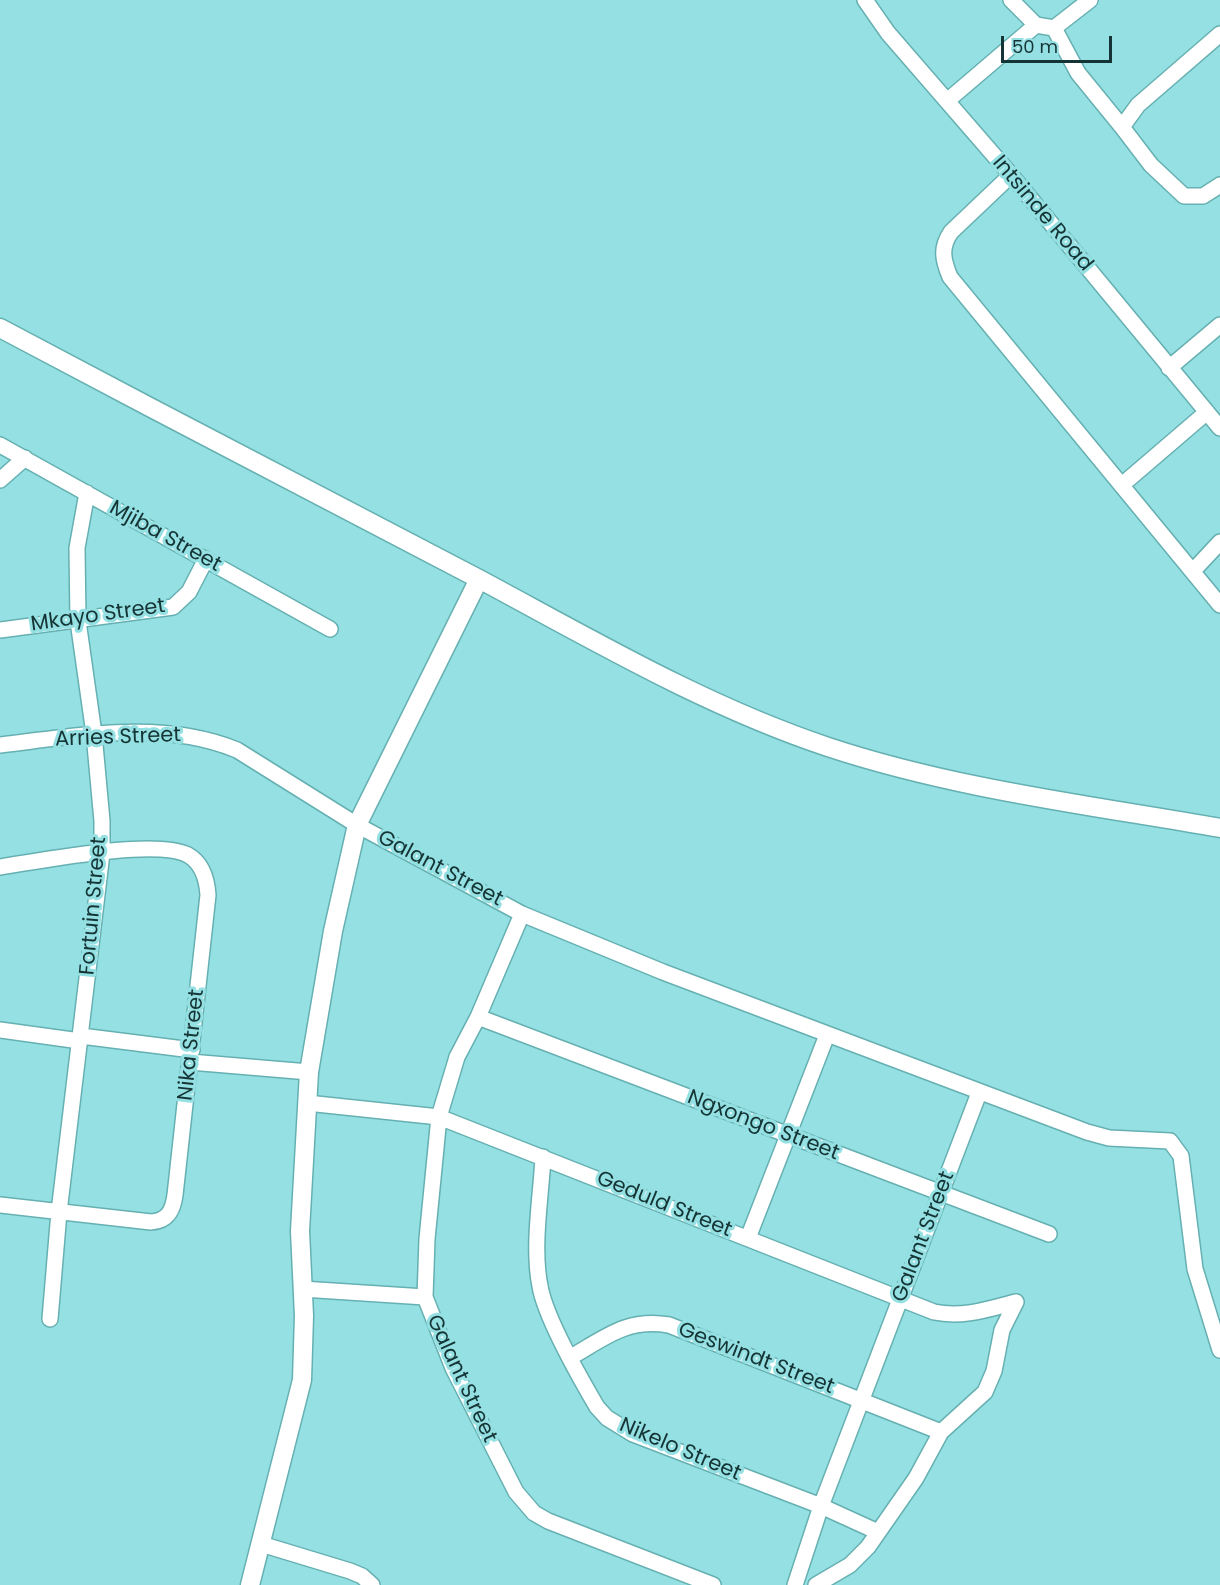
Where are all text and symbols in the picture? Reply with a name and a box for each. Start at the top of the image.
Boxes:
scale bar [1004,24,1115,62]
text: 50 m [1012,34,1058,59]
street label: Intsinde Road [986,151,1098,277]
street label: Mjiba Street [105,496,225,578]
street label: Mkayo Street [29,594,167,638]
street label: Arries Street [55,723,181,753]
street label: Galant Street [373,825,507,913]
street label: Fortuin Street [75,836,113,976]
street label: Nika Street [174,988,210,1102]
street label: Ngxongo Street [684,1085,842,1167]
street label: Geduld Street [593,1166,735,1244]
street label: Galant Street [887,1168,961,1306]
street label: Galant Street [420,1311,502,1447]
street label: Geswindt Street [674,1318,838,1400]
street label: Nikelo Street [615,1413,745,1487]

